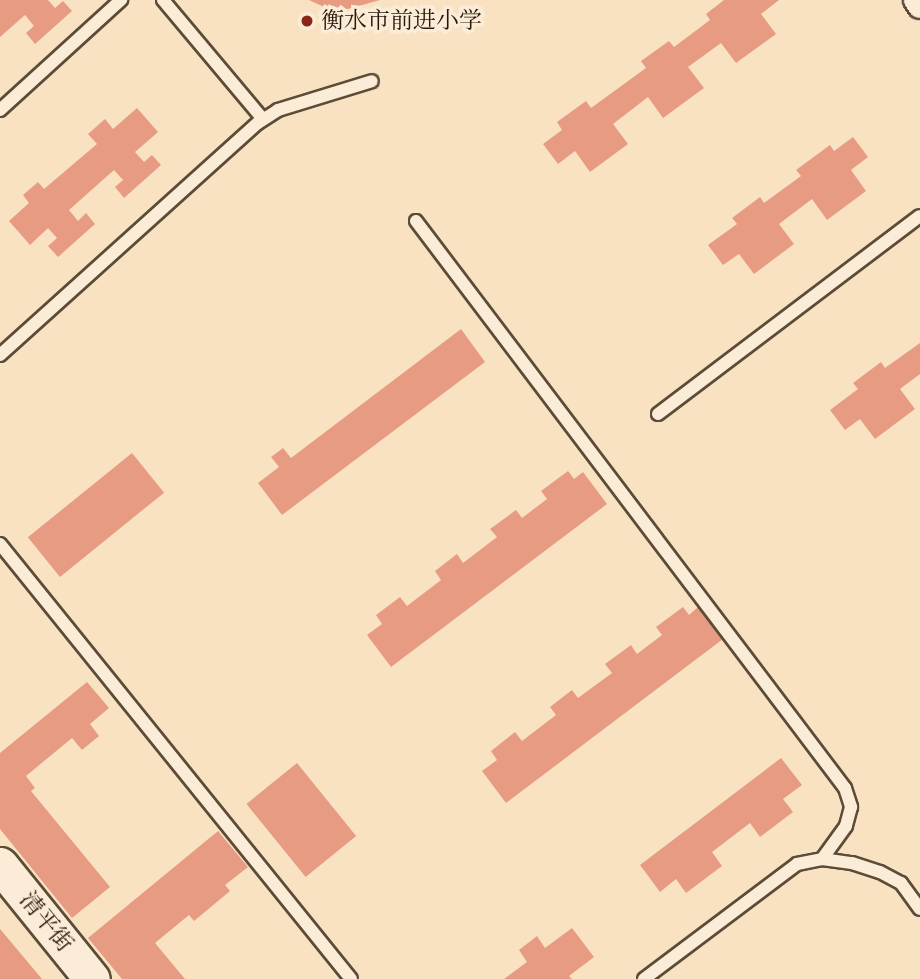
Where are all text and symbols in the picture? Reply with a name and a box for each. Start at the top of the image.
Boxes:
place label: 衡水市前进小学 [321,7,482,35]
marker: 衡水市前进小学 [299,13,315,29]
street label: 清平街 [14,887,78,957]

